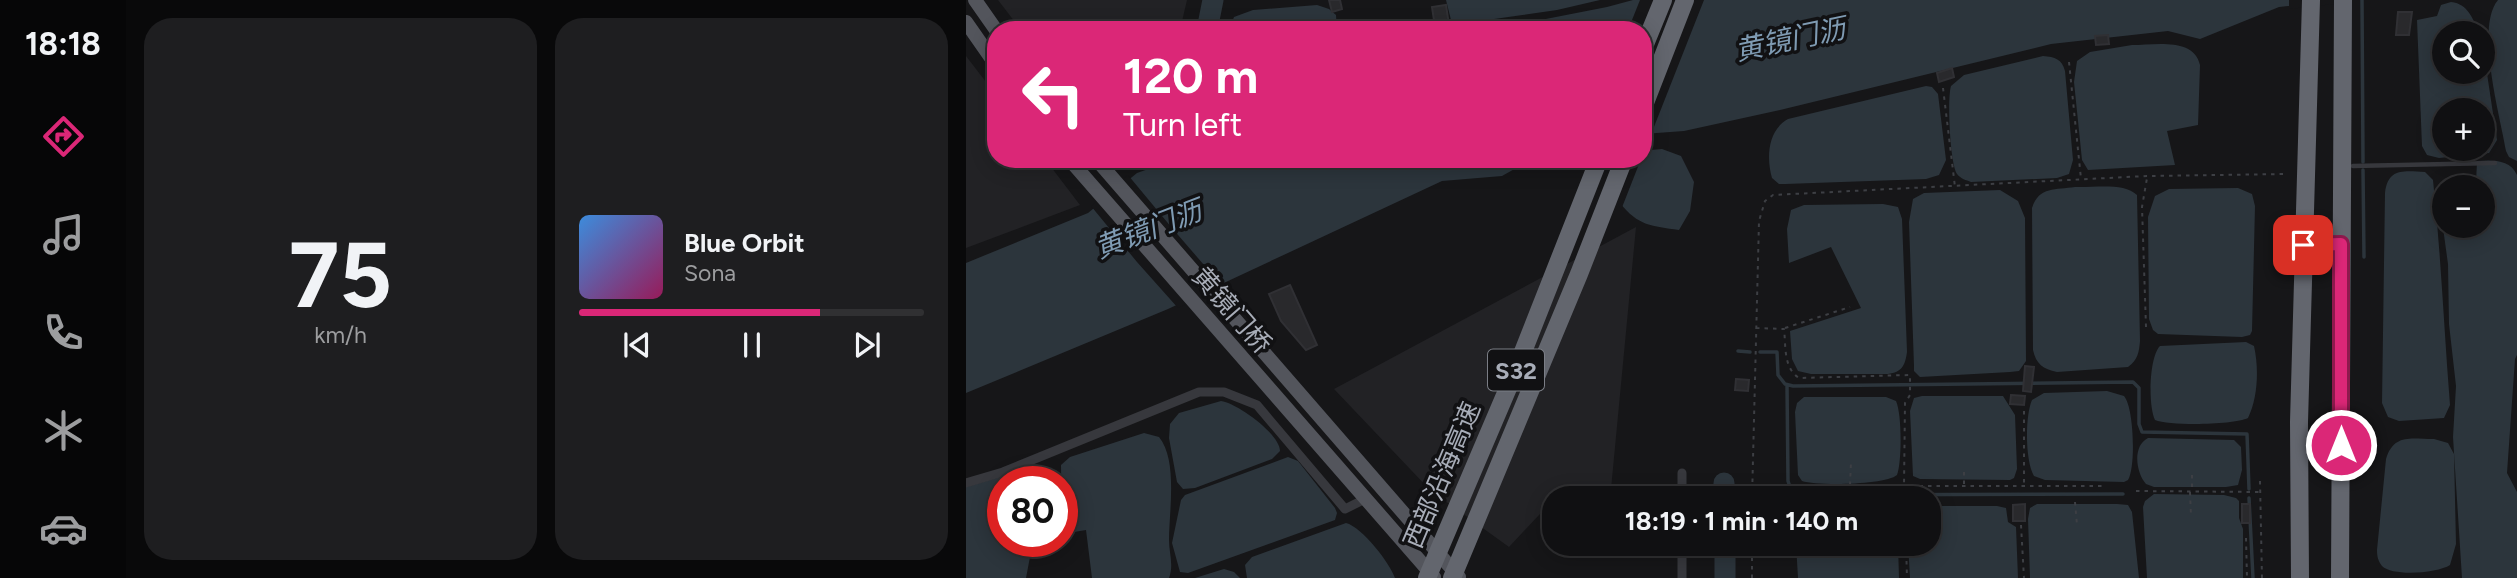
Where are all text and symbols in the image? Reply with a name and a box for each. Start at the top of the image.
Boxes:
water label: 黄镜门沥 [1732,10,1853,67]
map controls [2432,21,2495,238]
button: search [2432,21,2495,84]
text: 18:18 [25,25,101,63]
text: 120 m [1123,46,1258,105]
icon: left [1008,49,1099,140]
button: + [2432,98,2495,161]
text: Turn left [1123,106,1242,144]
icon: directions [39,112,88,161]
button: − [2432,175,2495,238]
water label: 黄镜门沥 [1090,191,1211,265]
icon: music [39,210,88,259]
pin [2273,215,2333,275]
text: 75 [289,221,392,330]
icon: arrive [2284,226,2322,264]
text: Blue Orbit [684,227,805,259]
text: Sona [684,259,736,287]
street label: 黄镜门桥 [1186,260,1278,360]
icon: phone [39,308,88,357]
text: km/h [314,321,367,349]
icon: previous [618,326,656,364]
icon: pause [733,326,771,364]
icon: next [848,326,886,364]
road number: S32 [1488,349,1544,390]
street label: 西部沿海高速 [1397,397,1487,553]
icon: climate [39,406,88,455]
position arrow [2304,408,2378,482]
speed limit sign: 80 [987,466,1078,557]
icon: car [39,504,88,553]
text: 18:19 · 1 min · 140 m [1625,505,1858,537]

